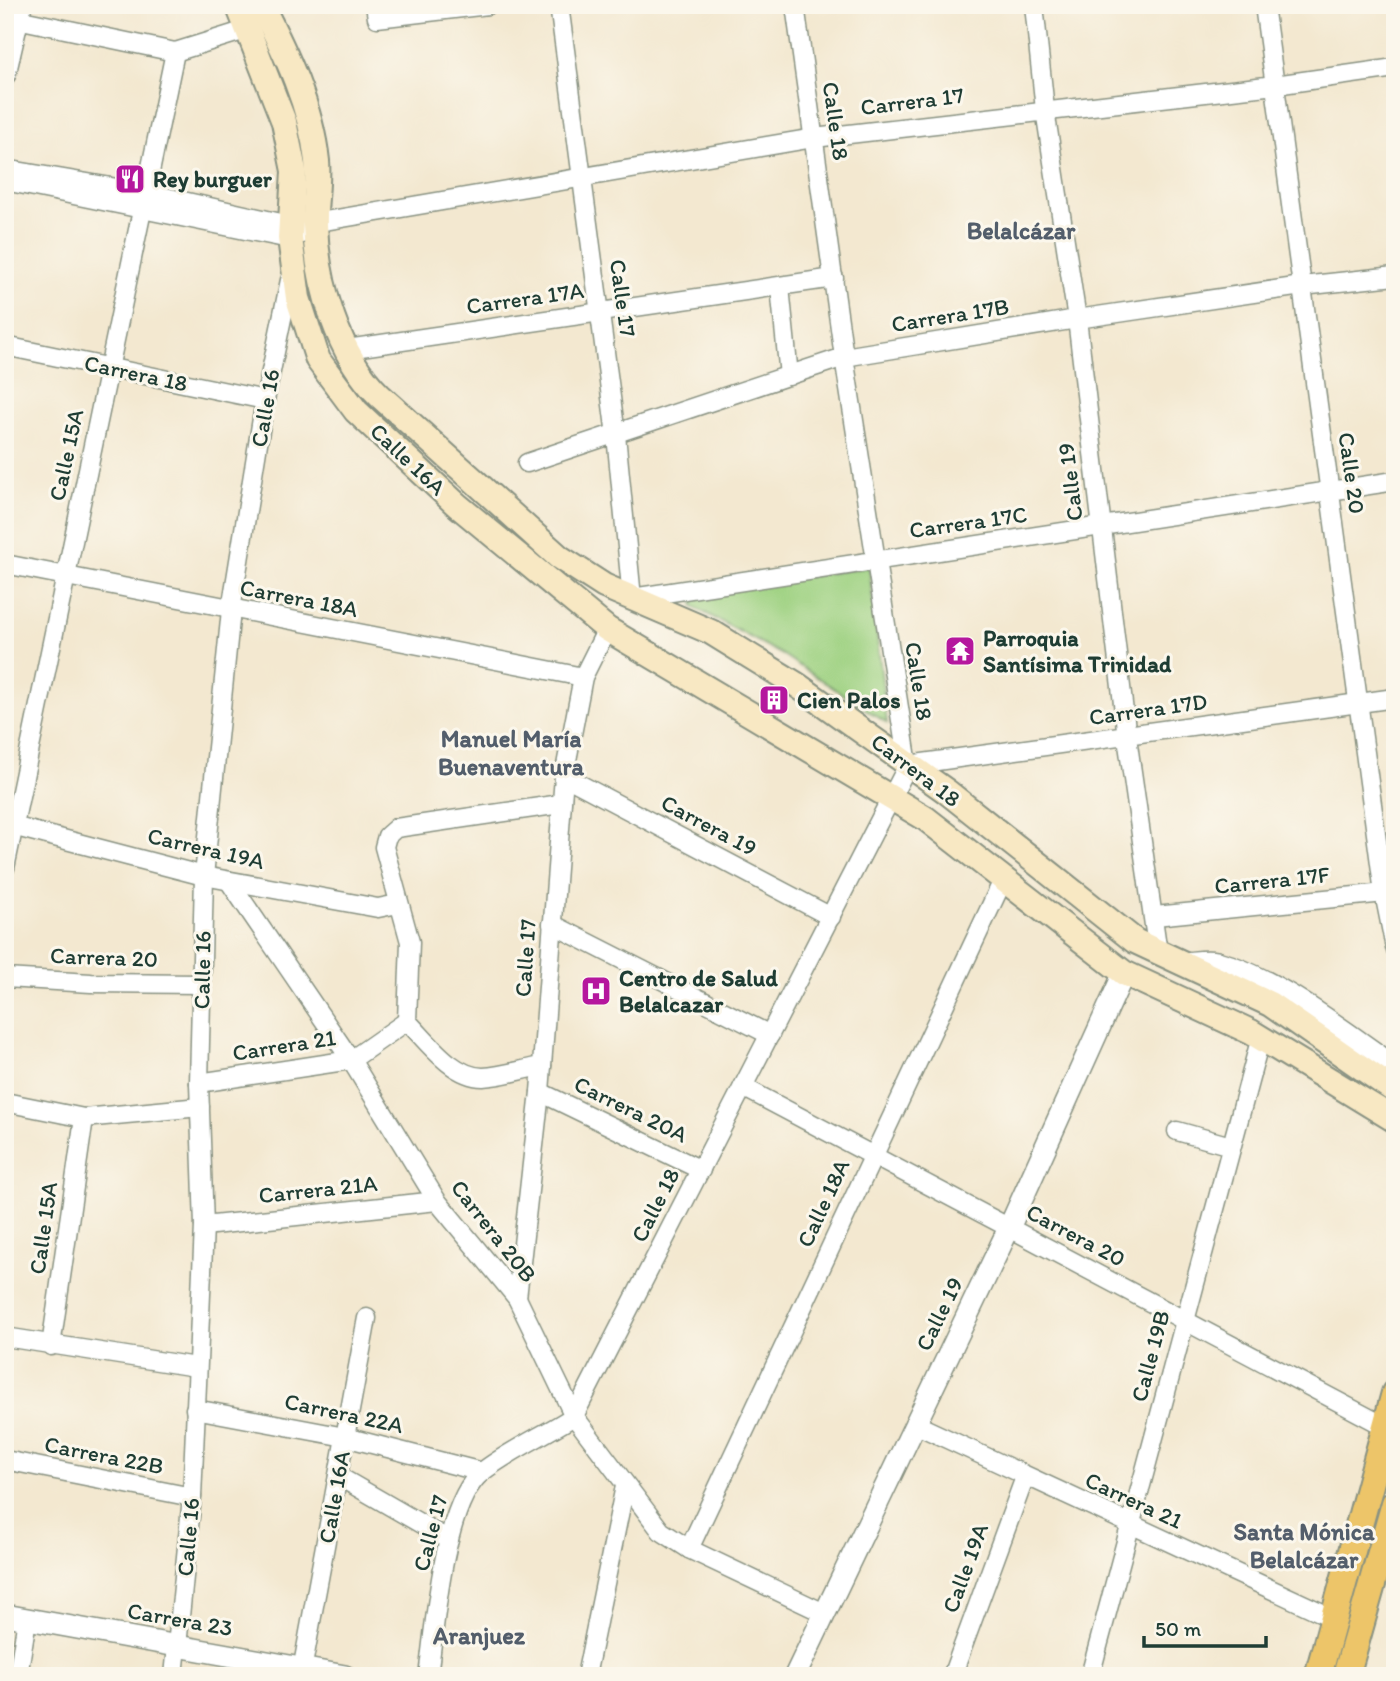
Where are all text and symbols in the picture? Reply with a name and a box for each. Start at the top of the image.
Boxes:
street label: Calle 18 [817,80,855,162]
street label: Carrera 17 [859,81,965,121]
restaurant icon: Rey burguer [113,162,147,196]
place label: Rey burguer [153,165,272,193]
district label: Belalcázar [967,216,1076,245]
street label: Calle 17 [604,257,642,339]
street label: Carrera 17A [464,276,586,320]
street label: Carrera 17B [889,292,1011,338]
street label: Carrera 18 [82,348,190,398]
street label: Calle 16 [244,367,286,449]
street label: Calle 15A [43,406,89,504]
street label: Calle 16A [364,417,452,501]
street label: Calle 20 [1332,430,1372,516]
street label: Calle 19 [1051,441,1089,523]
street label: Carrera 17C [907,500,1029,544]
street label: Carrera 18A [238,573,361,623]
place label: Parroquia Santísima Trinidad [983,624,1172,678]
temple icon: Parroquia Santísima Trinidad [943,634,977,668]
street label: Calle 18 [899,640,939,722]
building icon: Cien Palos [757,683,791,717]
place label: Cien Palos [797,686,900,714]
street label: Carrera 17D [1087,687,1209,731]
district label: Manuel María Buenaventura [438,724,585,781]
street label: Carrera 18 [866,727,966,813]
street label: Carrera 19 [656,788,762,862]
street label: Carrera 19A [145,821,267,875]
street label: Carrera 17F [1213,860,1331,900]
street label: Calle 17 [508,918,542,998]
street label: Calle 16 [187,930,217,1010]
street label: Carrera 20 [50,941,158,973]
place label: Centro de Salud Belalcazar [619,964,778,1018]
hospital icon: Centro de Salud Belalcazar [579,974,613,1008]
street label: Carrera 21 [230,1023,338,1067]
street label: Carrera 20A [570,1070,693,1149]
street label: Calle 18A [790,1154,856,1251]
street label: Calle 18 [625,1163,685,1247]
street label: Carrera 21A [257,1169,379,1209]
street label: Carrera 20B [445,1174,543,1288]
street label: Calle 15A [23,1180,63,1276]
street label: Carrera 20 [1022,1197,1130,1273]
street label: Calle 19 [909,1273,969,1355]
street label: Calle 19B [1124,1307,1176,1405]
street label: Carrera 22A [282,1387,406,1439]
street label: Carrera 22B [42,1430,166,1480]
street label: Calle 16A [312,1448,356,1545]
street label: Carrera 21 [1081,1465,1188,1535]
street label: Calle 17 [406,1492,454,1574]
street label: Calle 16 [171,1497,205,1577]
district label: Santa Mónica Belalcázar [1234,1517,1375,1574]
street label: Calle 19A [936,1519,994,1617]
street label: Carrera 23 [125,1596,235,1642]
scale bar [1144,1604,1267,1648]
text: 50 m [1155,1616,1202,1641]
district label: Aranjuez [432,1621,526,1651]

